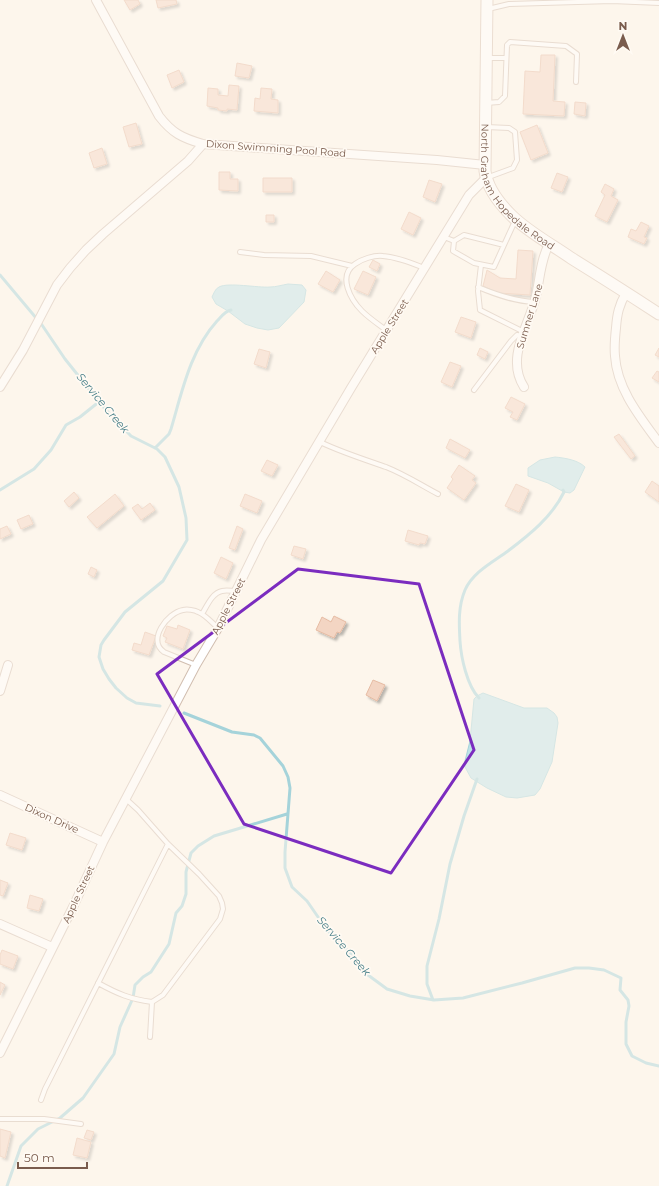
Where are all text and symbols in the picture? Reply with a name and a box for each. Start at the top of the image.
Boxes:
north arrow [603,16,643,56]
text: N [619,19,627,33]
street label: North Graham Hopedale Road [478,124,557,253]
street label: Dixon Swimming Pool Road [205,137,346,160]
street label: Sumner Lane [513,282,546,350]
street label: Apple Street [367,296,411,356]
water label: Service Creek [74,370,133,436]
street label: Apple Street [209,576,248,637]
street label: Dixon Drive [23,801,81,836]
street label: Apple Street [59,863,98,925]
water label: Service Creek [314,913,374,979]
scale bar [18,1144,87,1170]
text: 50 m [24,1150,55,1165]

